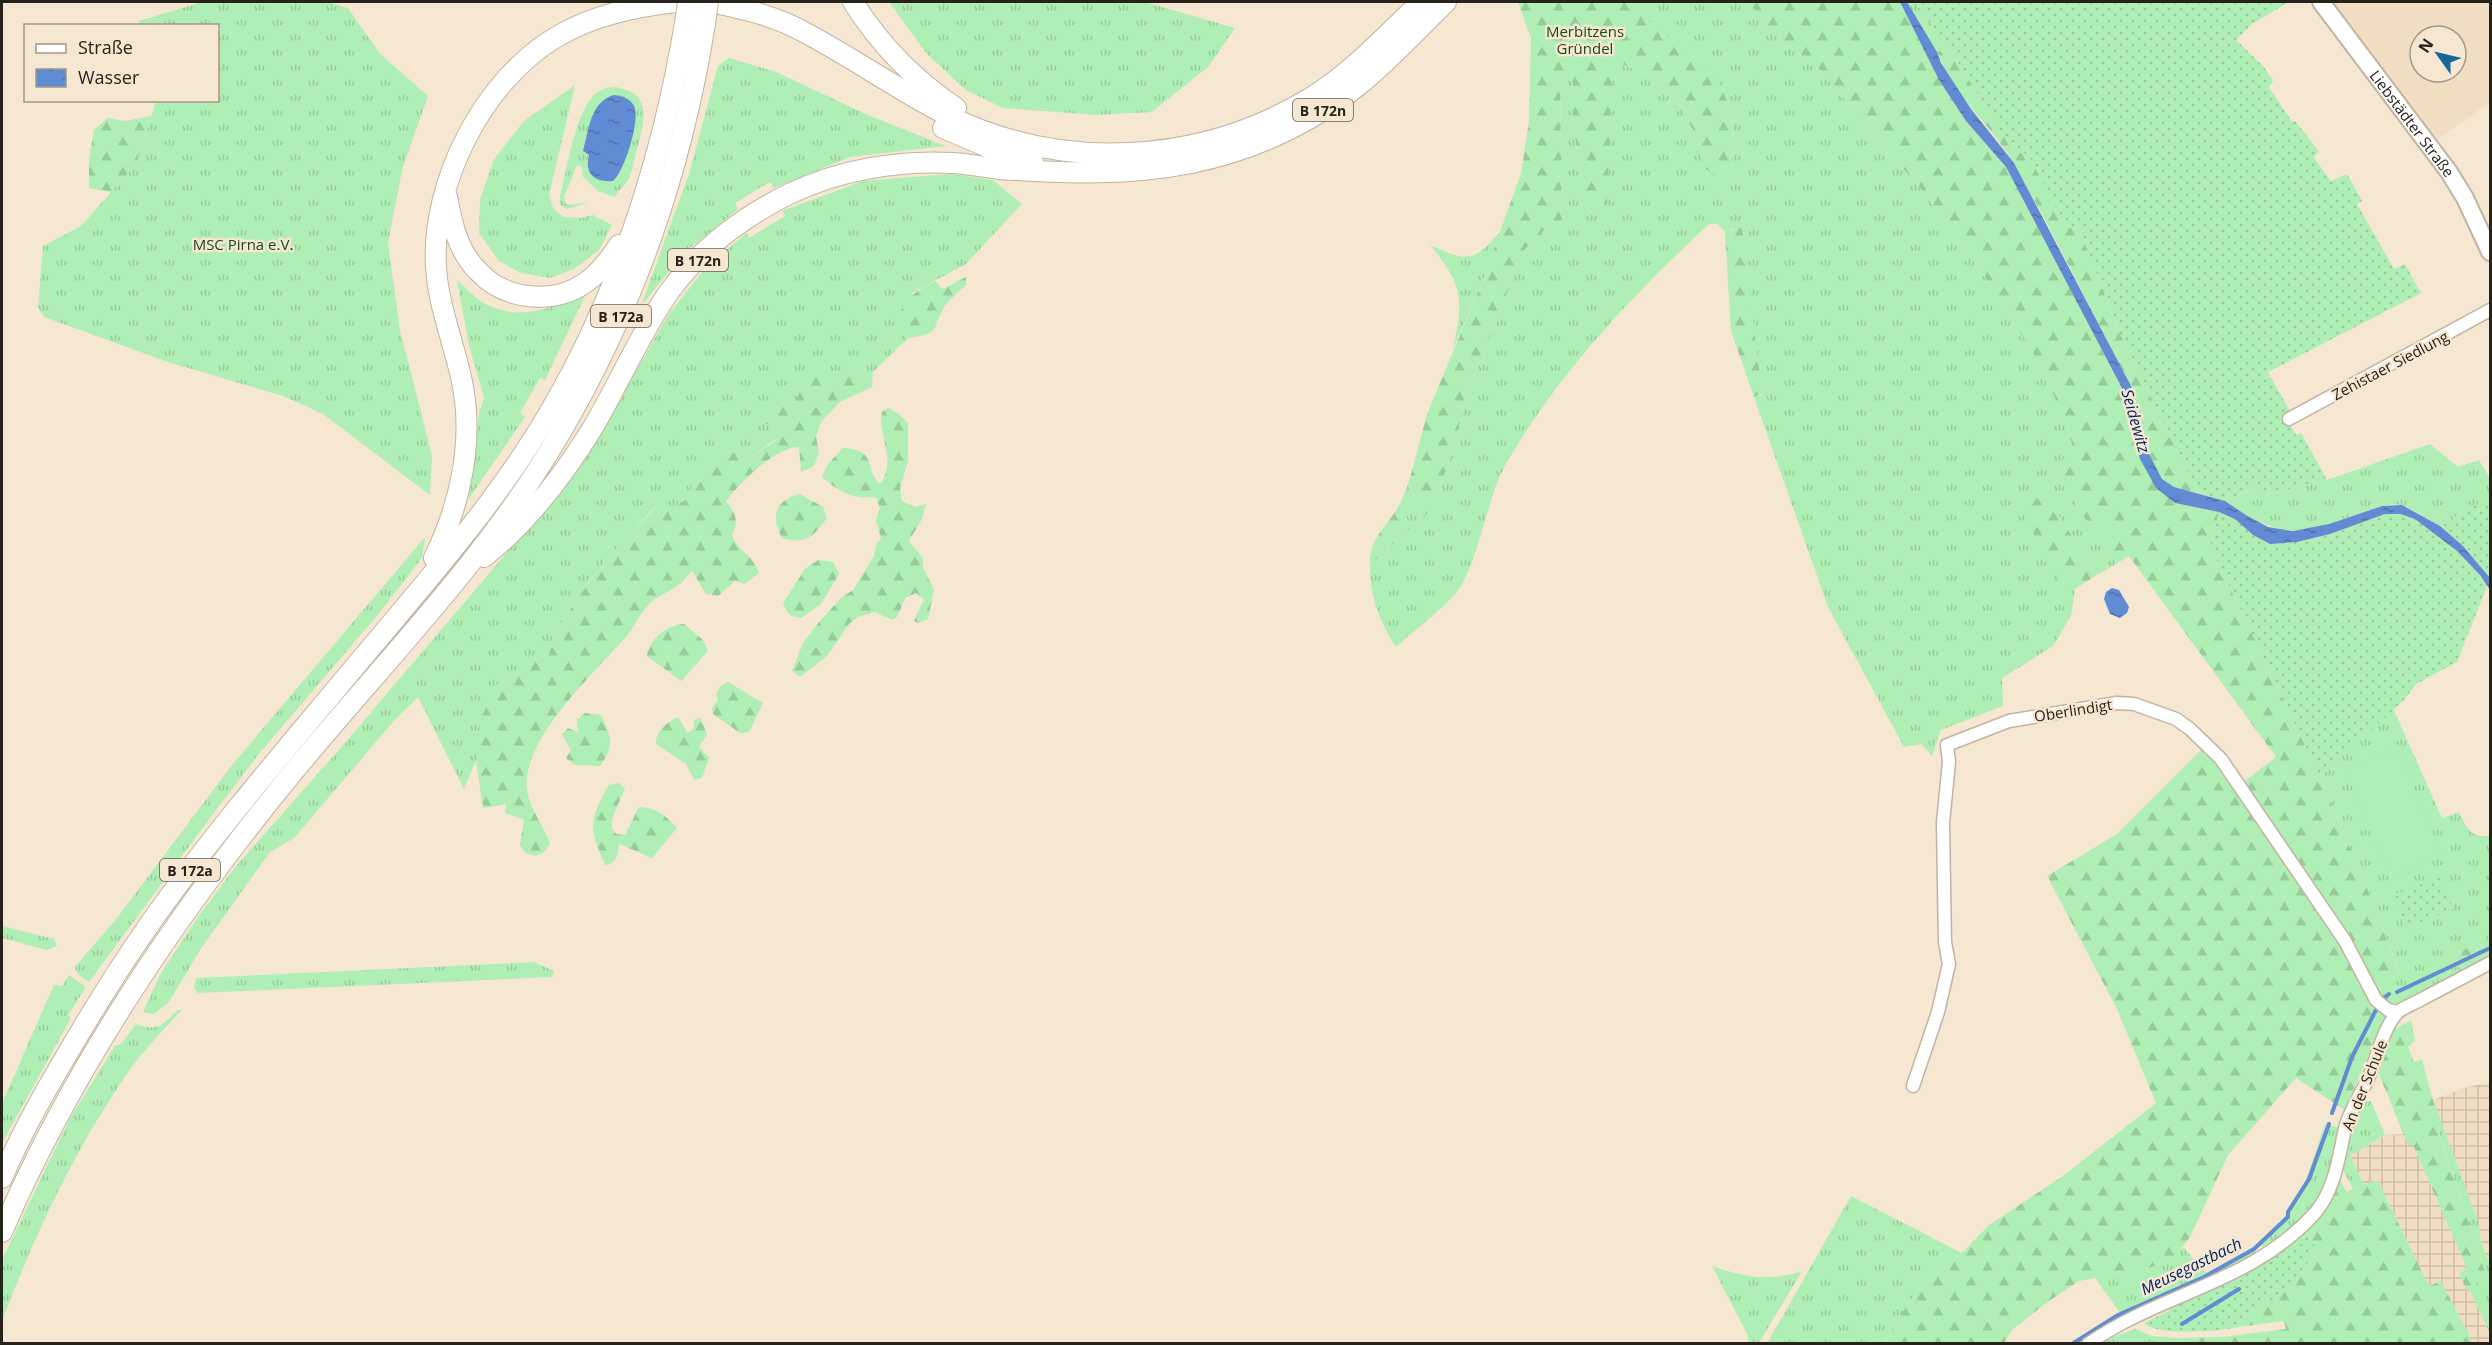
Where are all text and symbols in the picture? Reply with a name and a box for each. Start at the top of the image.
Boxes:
park label: Merbitzens Gründel [1546,21,1624,58]
legend [24,24,219,102]
north arrow [2408,24,2468,84]
text: N [2413,34,2438,57]
text: Straße [78,35,133,59]
text: Wasser [78,65,140,89]
street label: Liebstädter Straße [2366,66,2459,181]
road number: B 172n [1293,99,1353,121]
park label: MSC Pirna e.V. [193,234,293,254]
road number: B 172n [668,249,728,271]
road number: B 172a [591,305,651,327]
street label: Zehistaer Siedlung [2328,326,2452,404]
water label: Seidewitz [2116,387,2156,456]
street label: Oberlindigt [2033,694,2113,726]
road number: B 172a [160,859,220,881]
street label: An der Schule [2337,1037,2391,1133]
water label: Meusegastbach [2137,1232,2245,1300]

